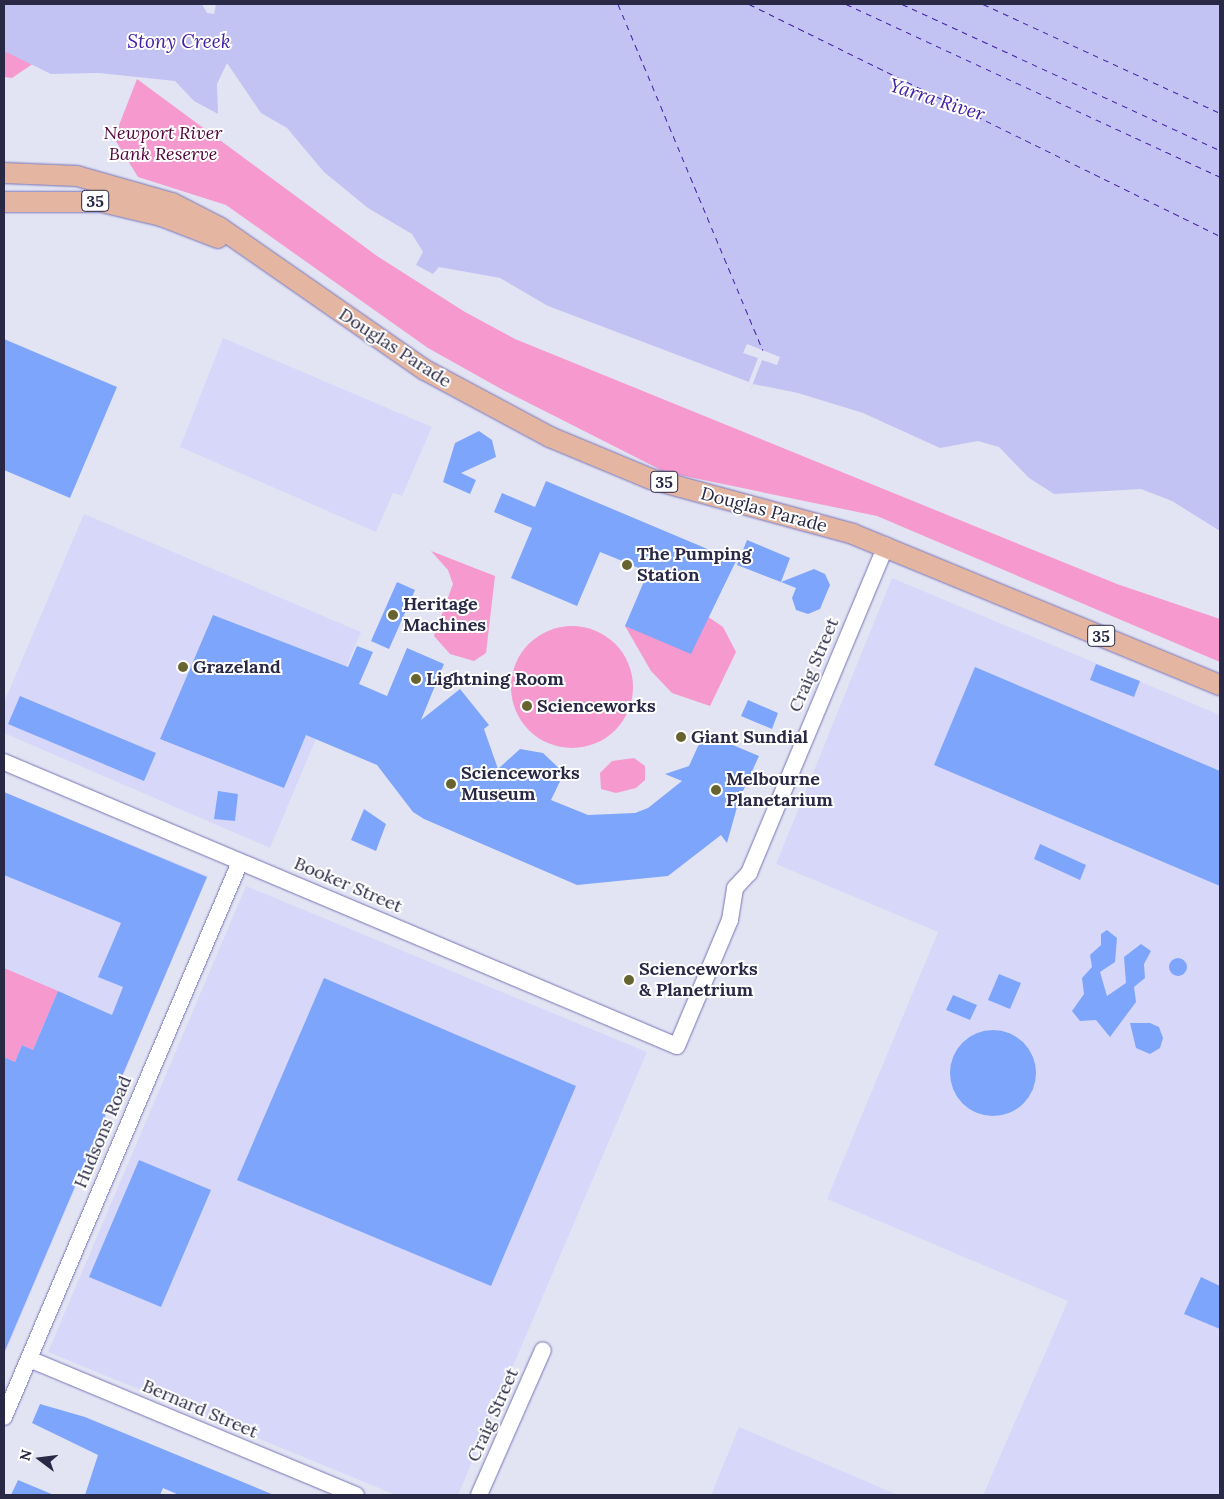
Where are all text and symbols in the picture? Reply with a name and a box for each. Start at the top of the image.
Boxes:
water label: Stony Creek [127,31,231,53]
water label: Yarra River [886,74,988,126]
park label: Newport River Bank Reserve [104,123,222,166]
road number: 35 [80,188,110,215]
street label: Douglas Parade [335,304,455,392]
road number: 35 [649,468,679,496]
street label: Douglas Parade [698,483,830,537]
place label: The Pumping Station [637,544,752,586]
marker: The Pumping Station [621,559,633,571]
place label: Heritage Machines [403,594,486,636]
marker: Heritage Machines [387,609,399,621]
street label: Craig Street [784,615,844,715]
road number: 35 [1086,622,1116,650]
place label: Grazeland [193,656,281,678]
marker: Grazeland [177,661,189,673]
place label: Lightning Room [426,668,564,690]
marker: Lightning Room [410,673,422,685]
place label: Scienceworks [537,695,656,717]
marker: Scienceworks [521,700,533,712]
place label: Giant Sundial [691,726,808,748]
marker: Giant Sundial [675,731,687,743]
place label: Scienceworks Museum [461,763,580,806]
place label: Melbourne Planetarium [726,769,833,812]
marker: Scienceworks Museum [445,778,457,790]
marker: Melbourne Planetarium [710,784,722,796]
street label: Booker Street [291,853,405,917]
place label: Scienceworks & Planetrium [639,959,758,1002]
marker: Scienceworks & Planetrium [623,974,635,986]
street label: Hudsons Road [70,1073,136,1191]
street label: Craig Street [463,1365,523,1465]
street label: Bernard Street [139,1375,261,1443]
north arrow [15,1434,65,1484]
text: N [15,1448,36,1463]

